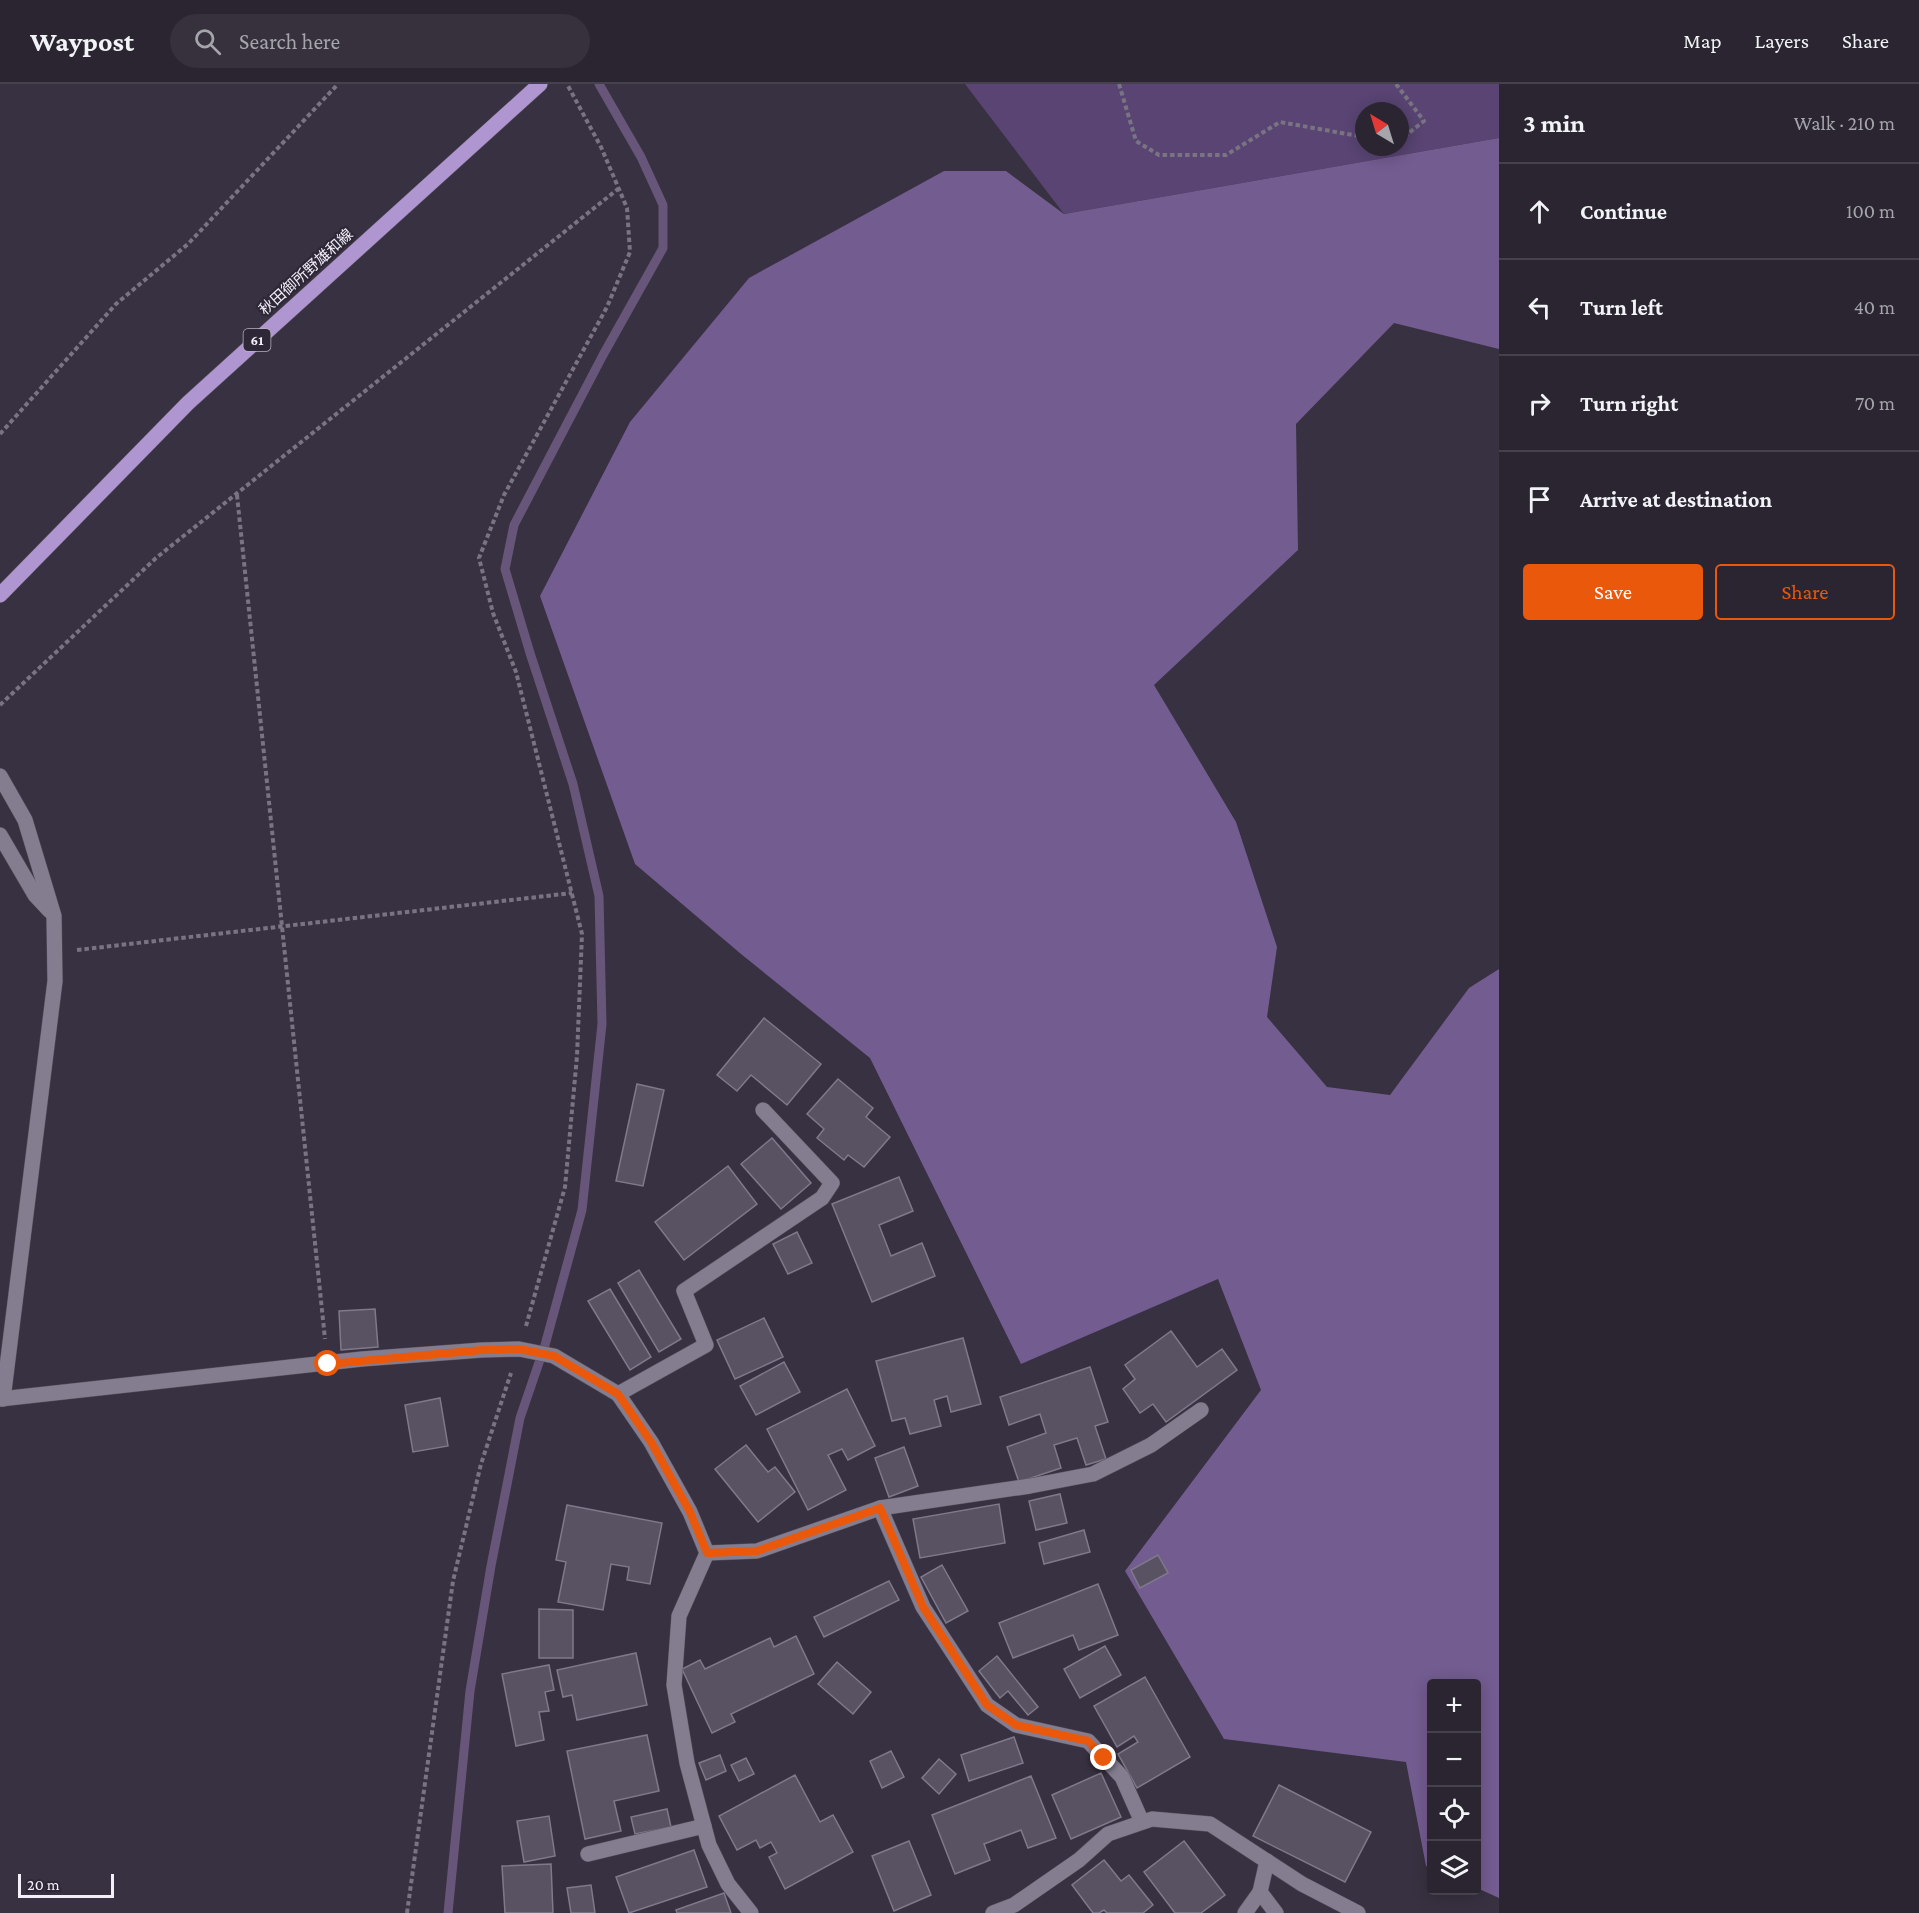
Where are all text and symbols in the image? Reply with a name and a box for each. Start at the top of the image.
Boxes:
search box [170,14,590,68]
icon: search [191,25,224,58]
text: Waypost [30,26,134,57]
text: Search here [239,29,340,54]
text: Map [1683,29,1722,53]
text: Layers [1755,29,1809,53]
text: Share [1842,29,1889,53]
north arrow [1355,102,1409,156]
text: 3 min [1523,109,1585,138]
text: Walk · 210 m [1794,112,1895,134]
icon: ahead [1523,195,1556,228]
text: Continue [1580,199,1667,224]
text: 100 m [1846,200,1895,222]
street label: 秋田御所野雄和線 [256,226,356,318]
icon: left [1523,291,1556,324]
text: Turn left [1580,295,1663,320]
text: 40 m [1854,296,1895,318]
road number: 61 [244,329,270,351]
icon: right [1523,387,1556,420]
text: Turn right [1580,391,1678,416]
text: 70 m [1855,392,1895,414]
icon: arrive [1523,483,1556,516]
text: Arrive at destination [1580,487,1772,512]
button: Save [1523,564,1703,620]
button: Share [1715,564,1895,620]
route start [314,1350,340,1376]
map controls [1427,1679,1481,1895]
button: + [1427,1679,1481,1733]
button: − [1427,1733,1481,1787]
route end [1090,1744,1116,1770]
button: locate [1427,1787,1481,1841]
button: layers [1427,1841,1481,1895]
scale bar [18,1871,114,1898]
text: 20 m [27,1876,60,1893]

